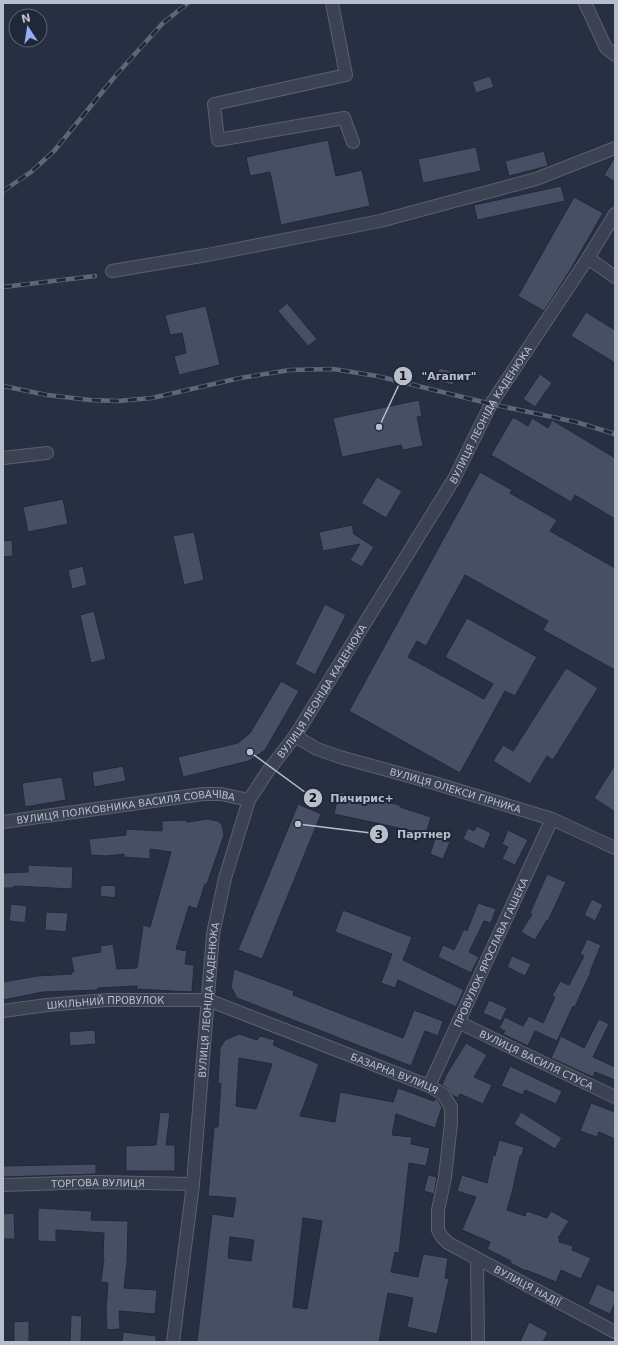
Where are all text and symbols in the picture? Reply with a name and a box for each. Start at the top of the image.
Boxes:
north arrow [8,8,48,48]
text: N [20,11,32,26]
street label: ВУЛИЦЯ ЛЕОНІДА КАДЕНЮКА [447,344,534,485]
callout: "Агапит" [393,365,484,388]
text: 1 [399,369,407,383]
text: "Агапит" [422,370,476,383]
street label: ВУЛИЦЯ ЛЕОНІДА КАДЕНЮКА [275,622,368,760]
street label: ВУЛИЦЯ ОЛЕКСИ ГІРНИКА [389,766,523,815]
callout: Пичирис+ [303,786,402,809]
street label: ВУЛИЦЯ ПОЛКОВНИКА ВАСИЛЯ СОВАЧІВА [16,788,236,826]
text: 2 [309,791,317,805]
text: Пичирис+ [330,792,394,805]
callout: Партнер [369,823,459,846]
text: 3 [375,828,383,842]
text: Партнер [397,828,451,841]
street label: ПРОВУЛОК ЯРОСЛАВА ГАШЕКА [451,876,530,1029]
street label: ВУЛИЦЯ ЛЕОНІДА КАДЕНЮКА [196,921,221,1078]
street label: ШКІЛЬНИЙ ПРОВУЛОК [46,994,164,1011]
street label: ВУЛИЦЯ ВАСИЛЯ СТУСА [478,1028,595,1091]
street label: БАЗАРНА ВУЛИЦЯ [349,1051,440,1096]
street label: ТОРГОВА ВУЛИЦЯ [50,1176,145,1189]
street label: ВУЛИЦЯ НАДІЇ [492,1263,563,1308]

